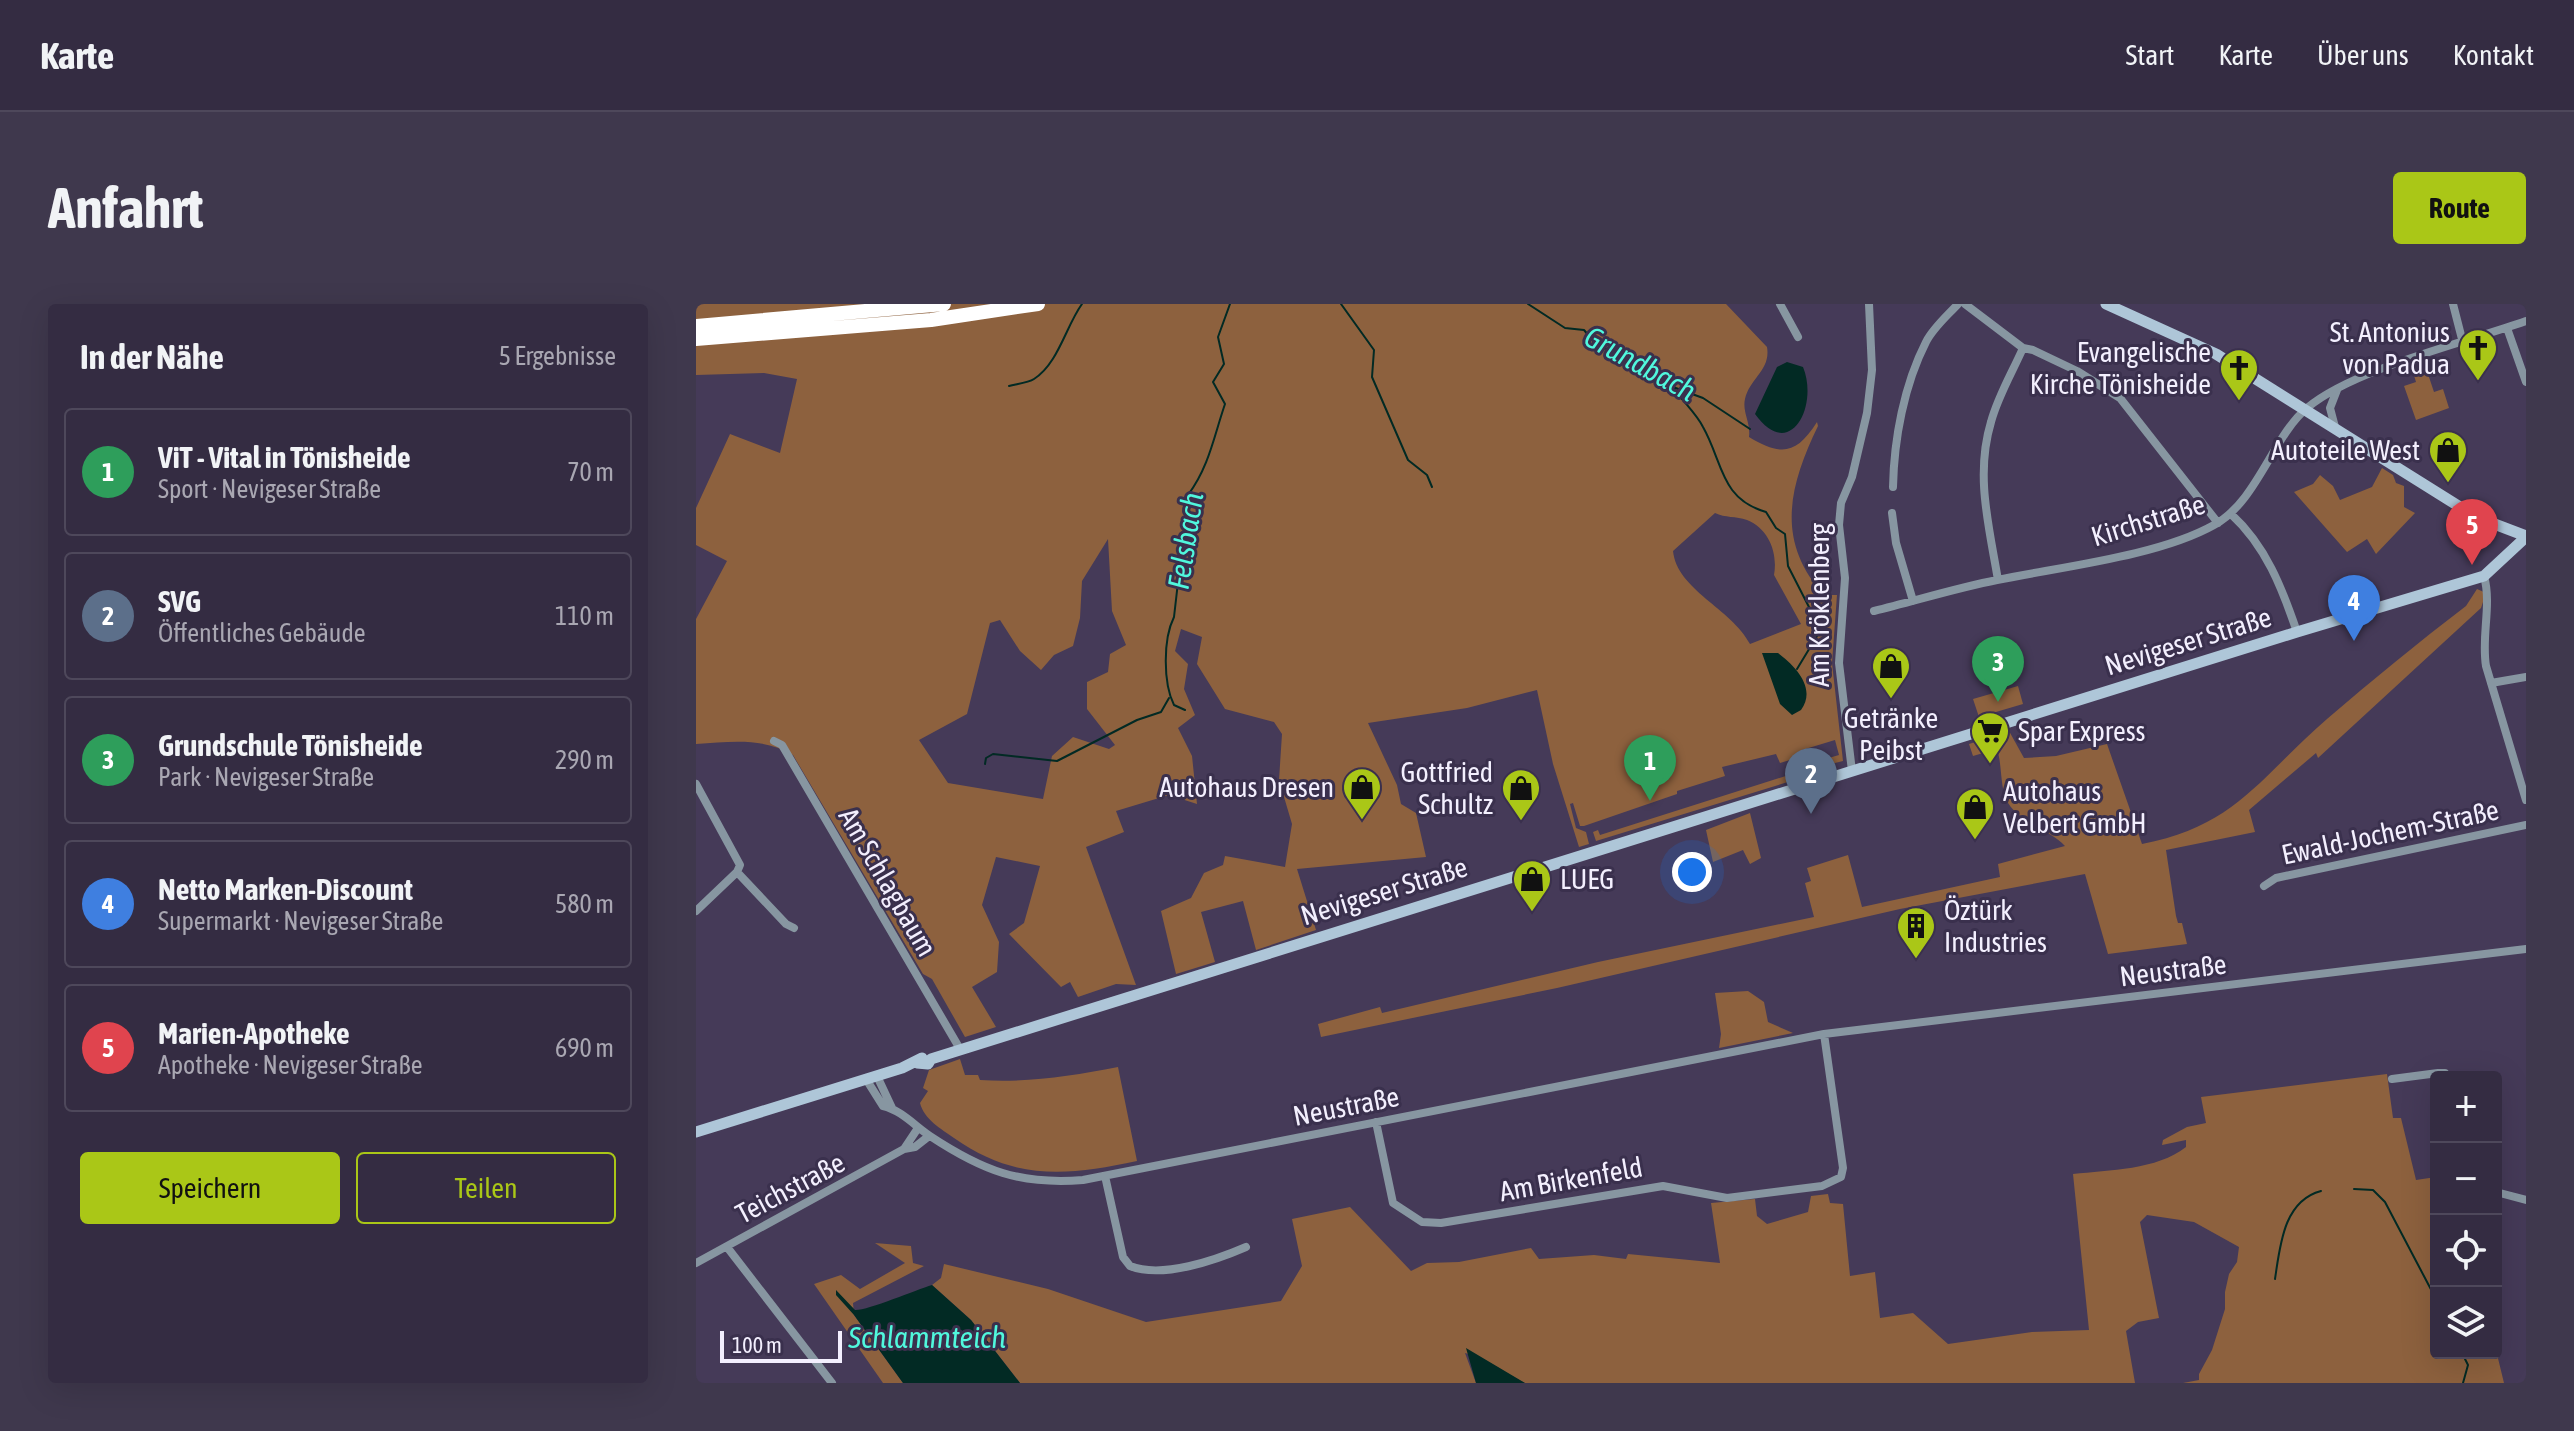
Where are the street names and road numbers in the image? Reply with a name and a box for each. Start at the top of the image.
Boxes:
street label: Kirchstraße [2087,488,2209,552]
street label: Am Kröklenberg [1803,523,1835,687]
street label: Nevigeser Straße [2101,601,2275,681]
street label: Ewald-Jochem-Straße [2279,793,2501,871]
street label: Am Schlagbaum [833,802,943,962]
street label: Nevigeser Straße [1297,851,1471,931]
street label: Neustraße [2118,948,2228,992]
street label: Neustraße [1290,1080,1402,1132]
street label: Teichstraße [730,1146,850,1230]
street label: Am Birkenfeld [1497,1151,1645,1207]

